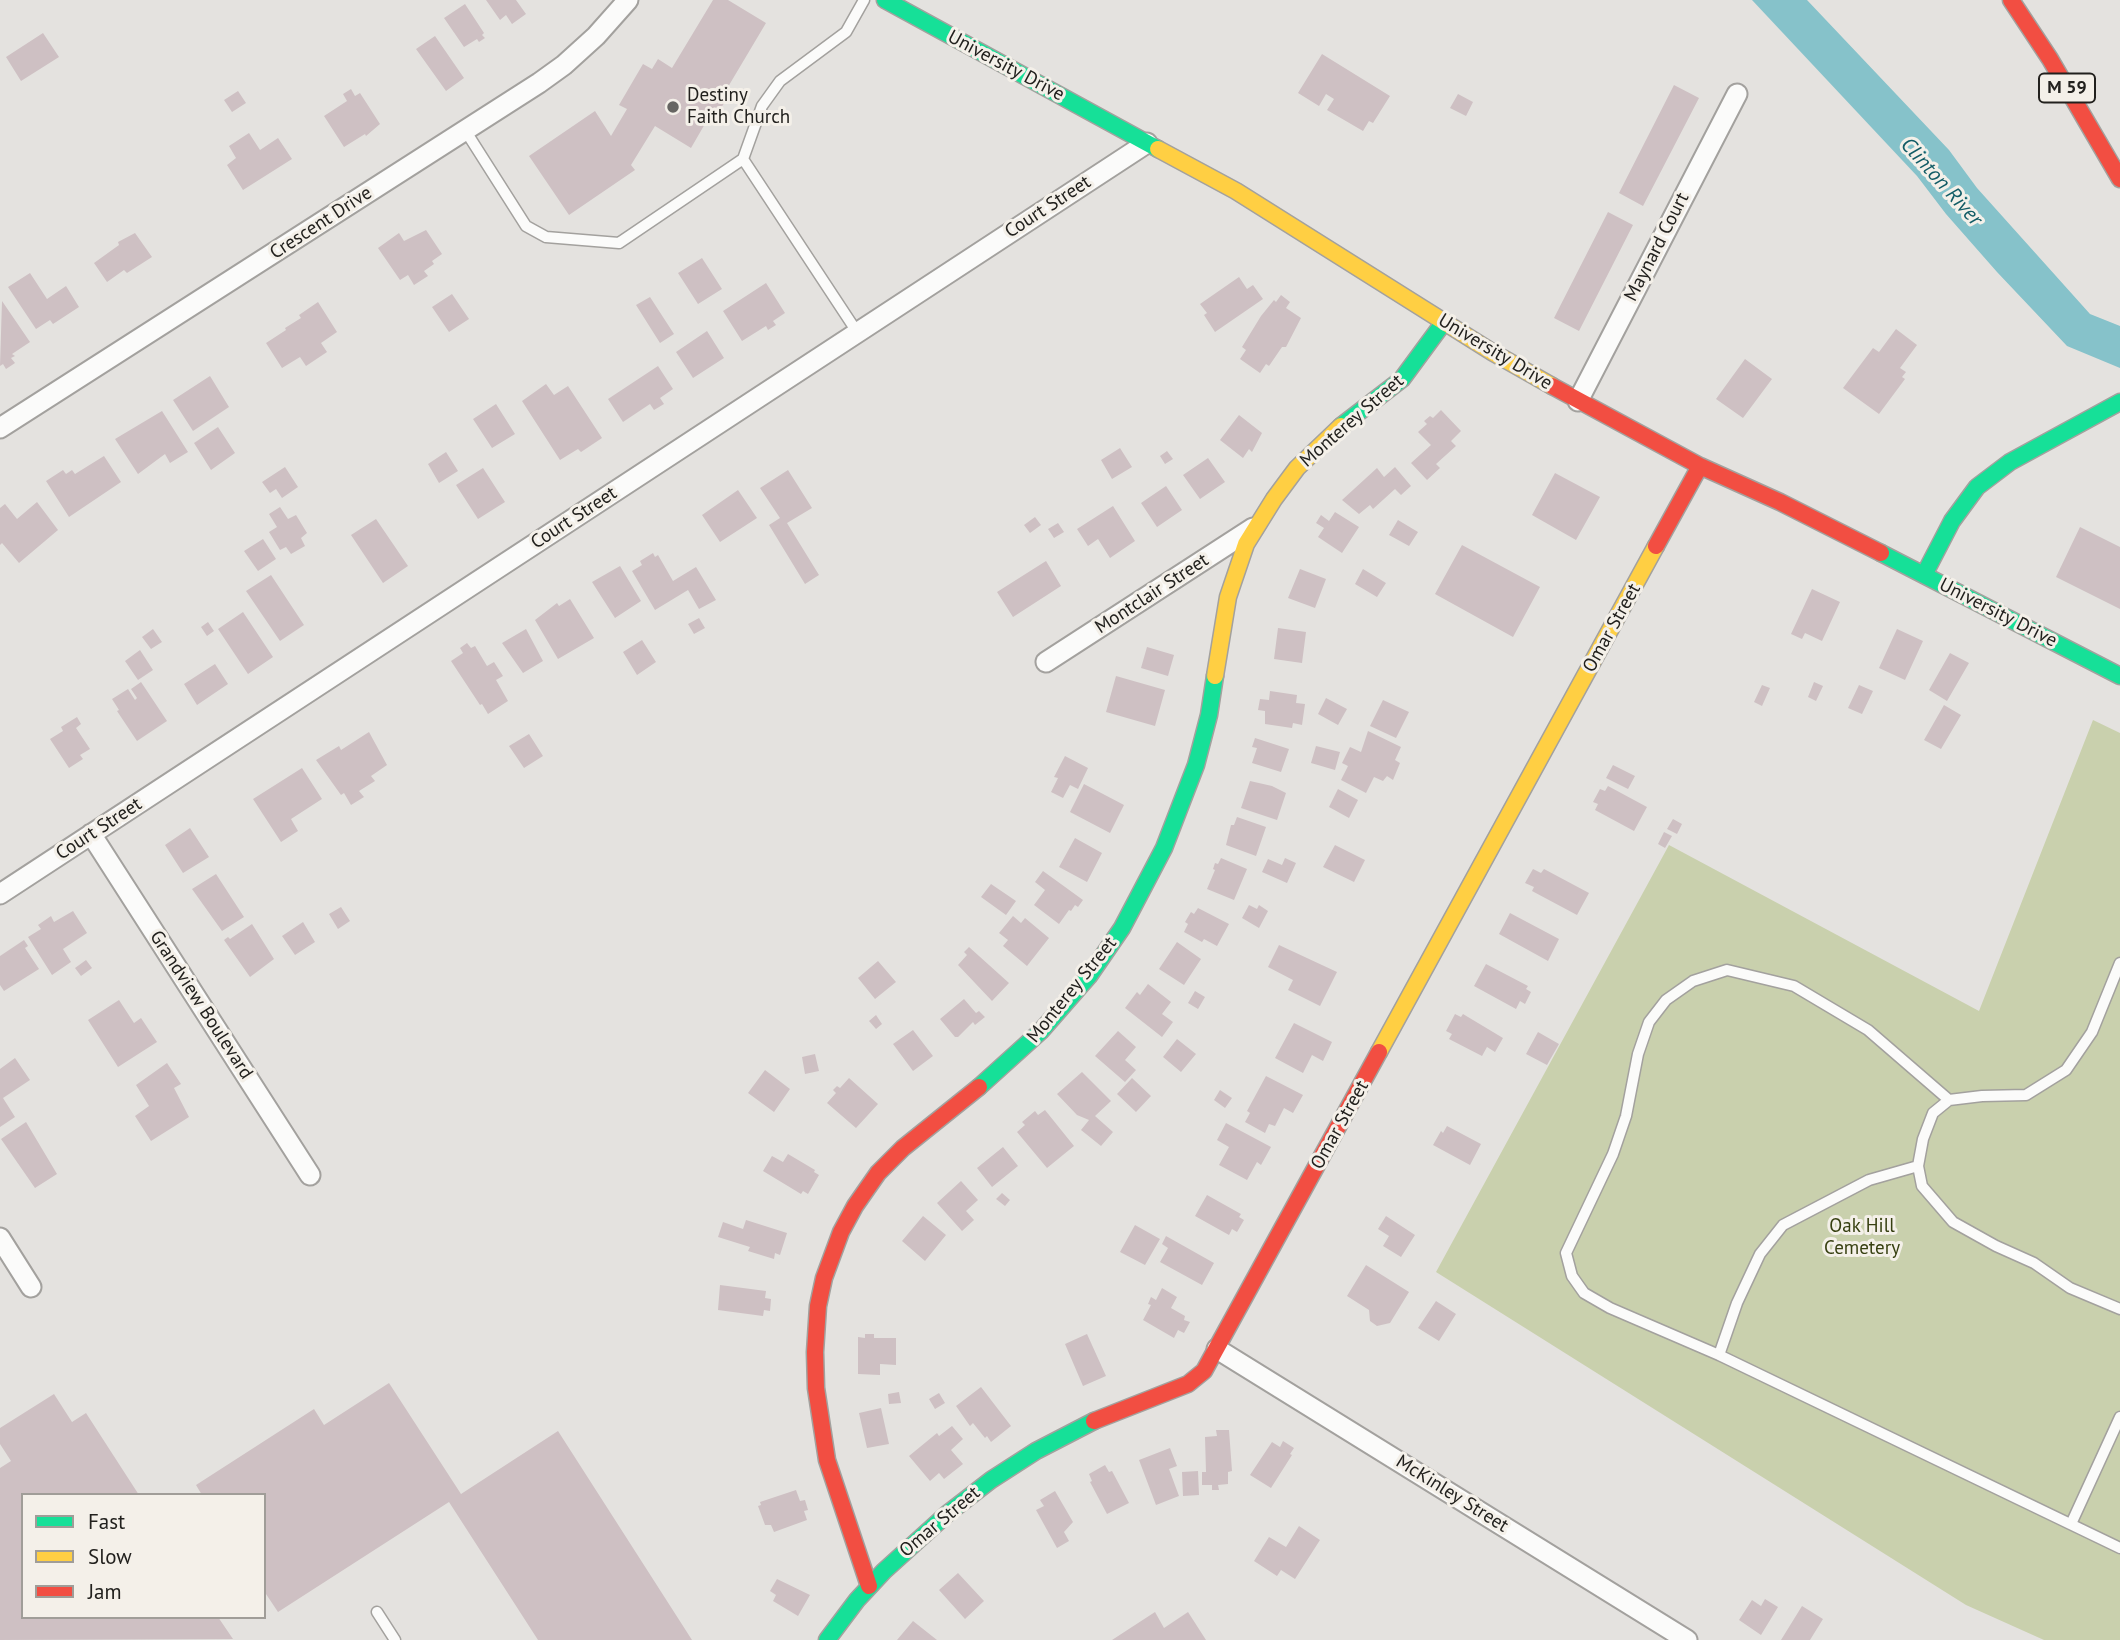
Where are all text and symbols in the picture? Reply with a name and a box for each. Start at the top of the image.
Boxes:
street label: University Drive [944,26,1068,106]
road number: M 59 [2039,74,2095,102]
place label: Destiny Faith Church [687,85,790,129]
marker: Destiny Faith Church [665,99,681,115]
water label: Clinton River [1895,133,1987,231]
street label: Court Street [1001,171,1095,243]
street label: Crescent Drive [266,182,376,264]
street label: Maynard Court [1620,189,1694,305]
street label: University Drive [1434,309,1556,395]
street label: Monterey Street [1296,370,1408,472]
street label: Court Street [527,482,621,554]
street label: Montclair Street [1091,549,1213,639]
street label: University Drive [1935,574,2061,652]
street label: Omar Street [1578,580,1646,676]
street label: Court Street [52,793,146,865]
street label: Grandview Boulevard [144,926,258,1084]
street label: Monterey Street [1022,932,1122,1048]
street label: Omar Street [1306,1077,1374,1173]
park label: Oak Hill Cemetery [1824,1216,1900,1260]
street label: McKinley Street [1392,1450,1512,1538]
street label: Omar Street [895,1482,985,1562]
legend [21,1493,266,1619]
text: Fast [88,1508,125,1535]
text: Slow [88,1543,132,1570]
text: Jam [88,1578,122,1605]

